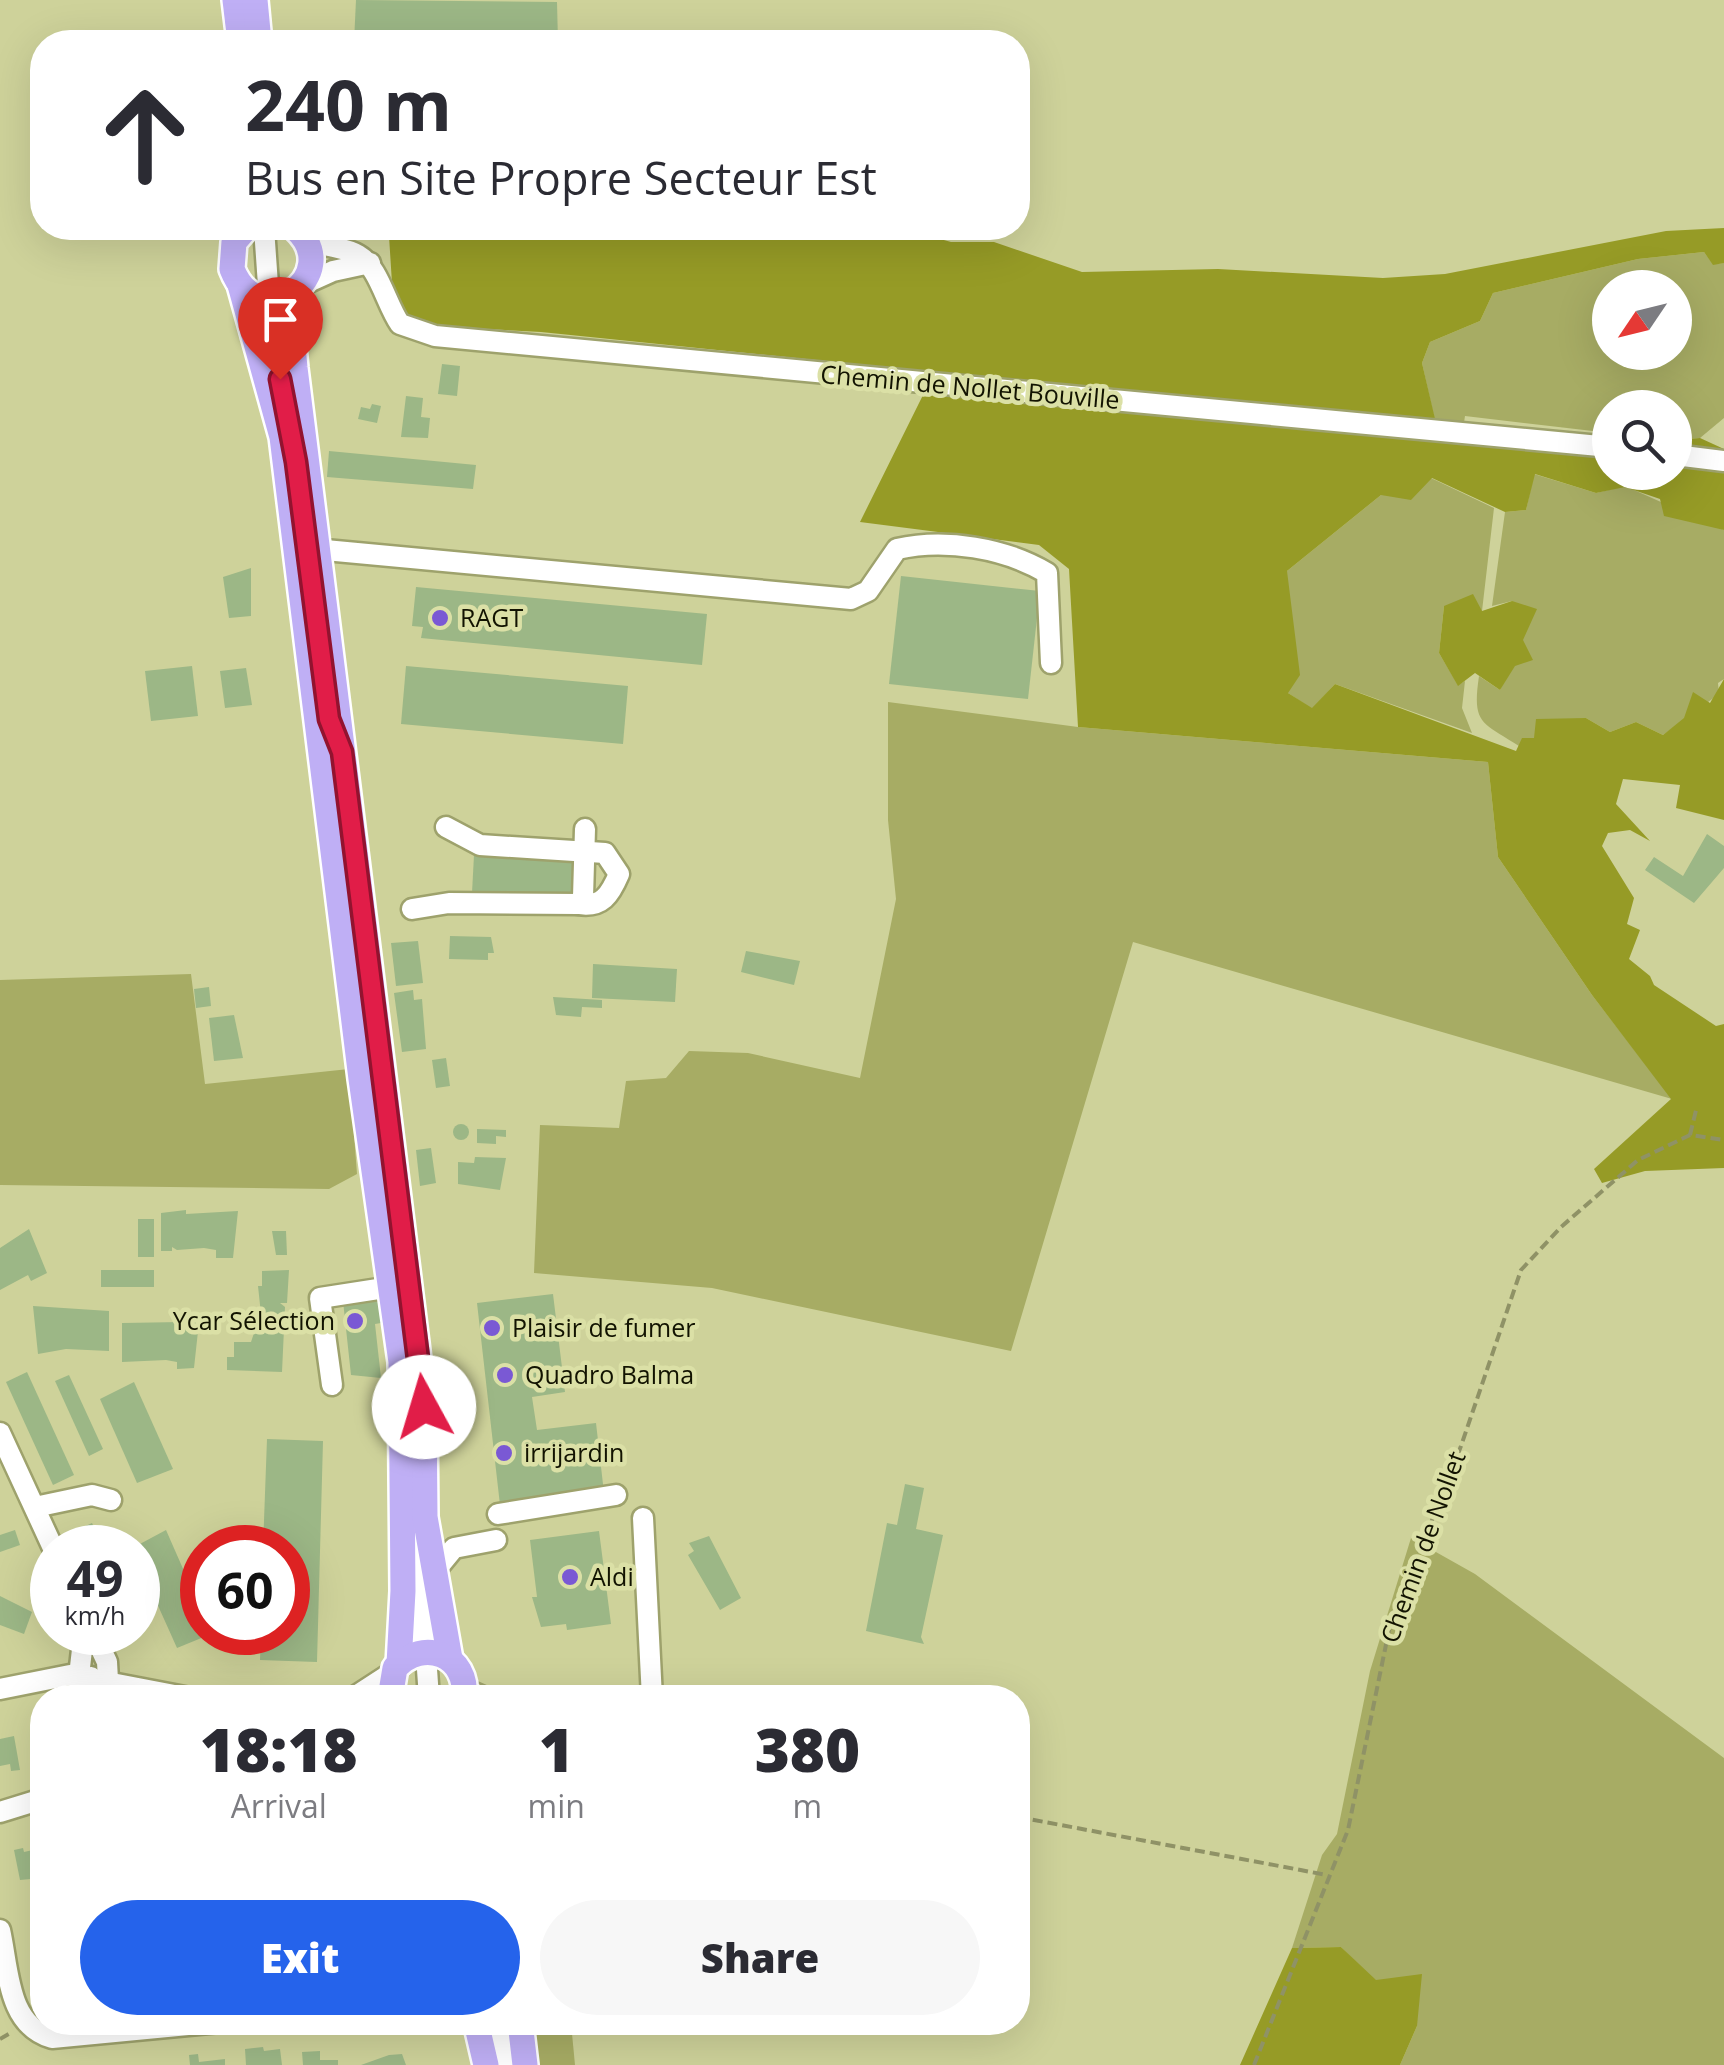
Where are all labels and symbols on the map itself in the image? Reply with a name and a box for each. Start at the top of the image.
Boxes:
north arrow [1592,270,1692,370]
pin [238,277,323,380]
street label: Chemin de Nollet Bouville [819,356,1121,416]
place label: RAGT [460,600,523,634]
marker: RAGT [429,607,451,629]
place label: Ycar Sélection [173,1303,335,1337]
marker: Ycar Sélection [344,1310,366,1332]
place label: Plaisir de fumer [512,1310,695,1344]
marker: Plaisir de fumer [481,1317,503,1339]
position arrow [372,1355,476,1459]
place label: Quadro Balma [525,1357,694,1391]
marker: Quadro Balma [494,1364,516,1386]
place label: irrijardin [524,1435,624,1469]
marker: irrijardin [493,1442,515,1464]
street label: Chemin de Nollet [1372,1446,1473,1647]
speed limit sign: 60 [180,1525,310,1655]
place label: Aldi [590,1559,634,1593]
marker: Aldi [559,1566,581,1588]

